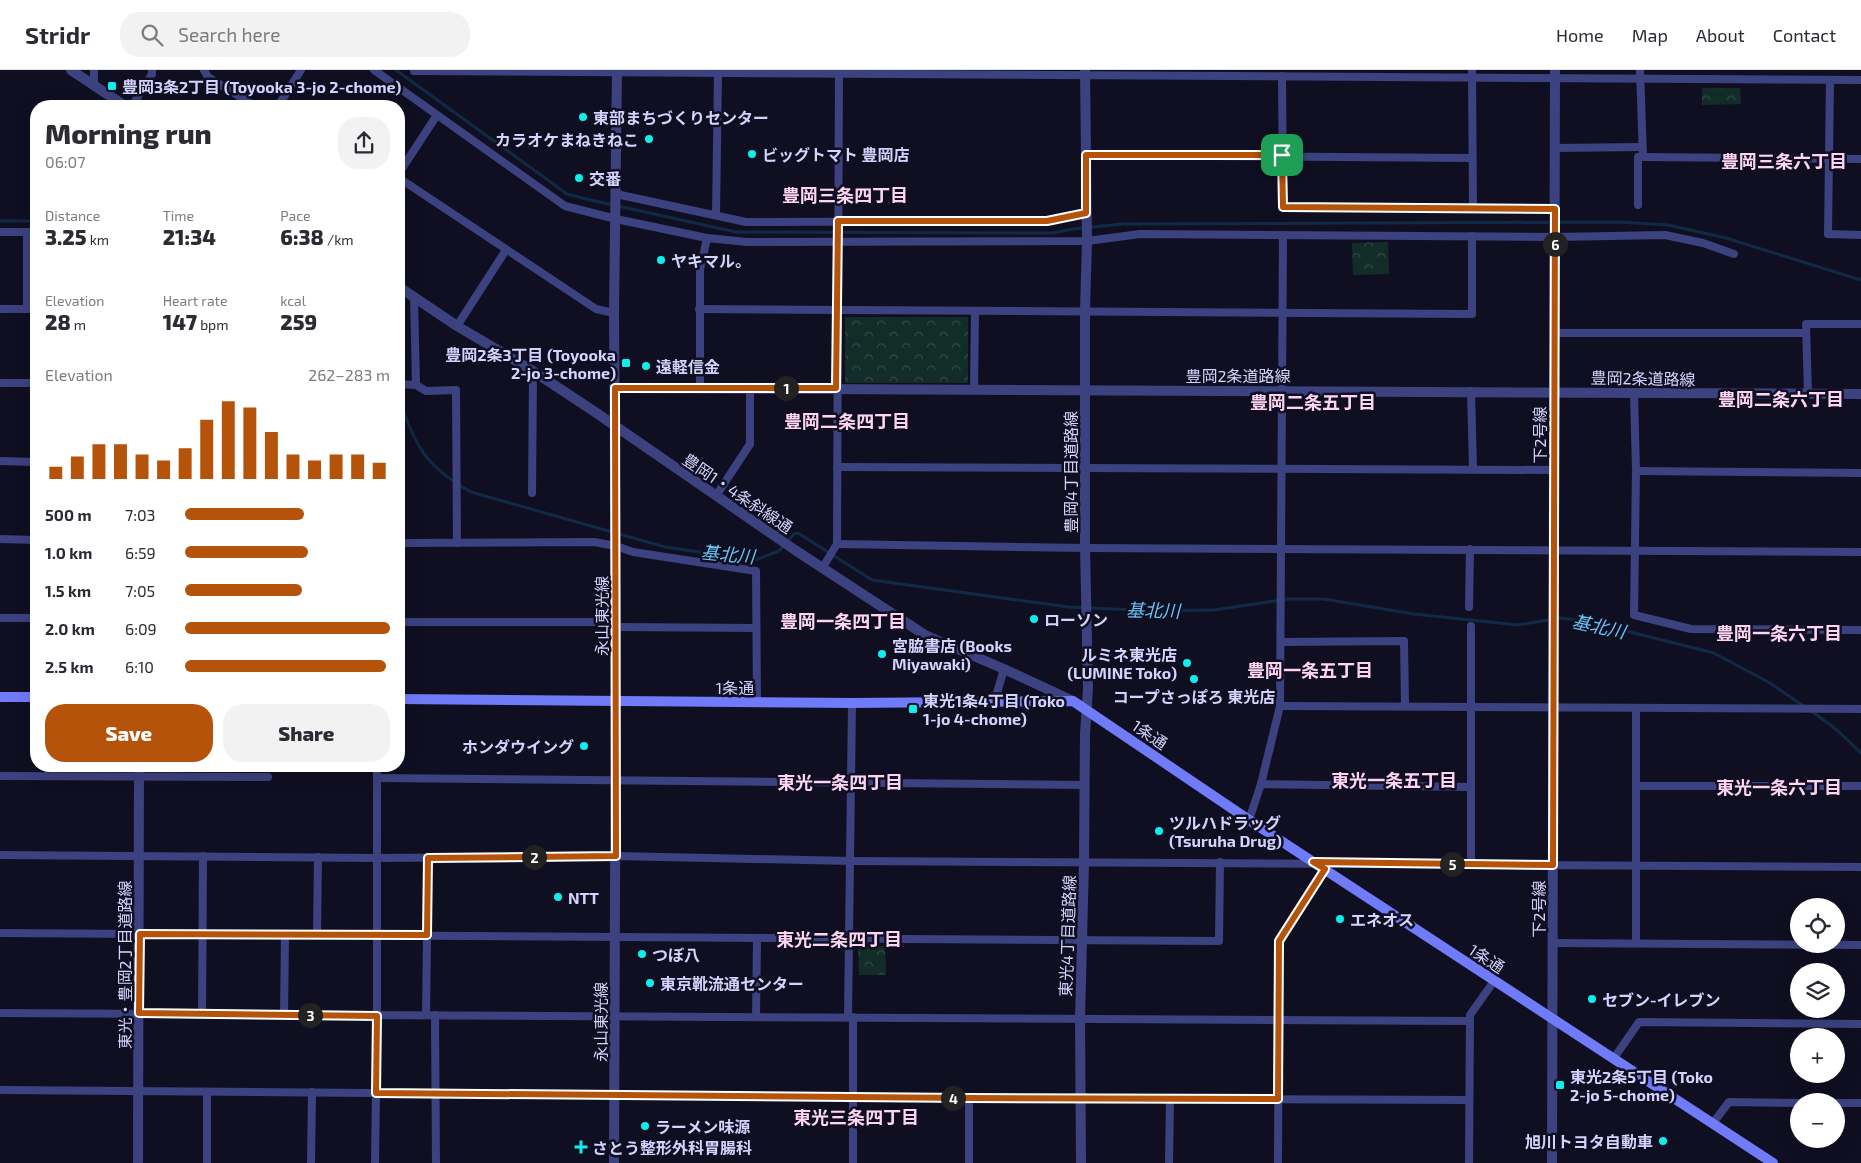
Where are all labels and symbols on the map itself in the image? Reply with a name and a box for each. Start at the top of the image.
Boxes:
place label: 豊岡3条2丁目 (Toyooka 3-jo 2-chome) [122,77,402,97]
marker: 豊岡3条2丁目 (Toyooka 3-jo 2-chome) [106,80,118,92]
place label: 東部まちづくりセンター [593,108,769,127]
marker: 東部まちづくりセンター [577,111,589,123]
place label: カラオケまねきねこ [495,130,639,149]
marker: カラオケまねきねこ [643,133,655,145]
pin [1261,134,1303,176]
place label: ビッグトマト 豊岡店 [762,145,909,164]
marker: ビッグトマト 豊岡店 [746,148,758,160]
district label: 豊岡三条六丁目 [1721,150,1847,172]
place label: 交番 [589,169,621,188]
marker: 交番 [573,172,585,184]
district label: 豊岡三条四丁目 [782,184,908,206]
pin: 6 [1542,232,1568,256]
place label: ヤキマル。 [671,251,751,270]
marker: ヤキマル。 [655,254,667,266]
place label: 豊岡2条3丁目 (Toyooka 2-jo 3-chome) [445,345,616,382]
marker: 豊岡2条3丁目 (Toyooka 2-jo 3-chome) [620,357,632,369]
place label: 遠軽信金 [656,357,720,376]
marker: 遠軽信金 [640,360,652,372]
street label: 豊岡2条道路線 [1186,366,1291,385]
street label: 豊岡2条道路線 [1590,368,1696,388]
pin: 1 [774,376,798,400]
district label: 豊岡二条六丁目 [1718,388,1844,410]
district label: 豊岡二条五丁目 [1250,391,1376,413]
street label: 下2号線 [1530,407,1549,464]
district label: 豊岡二条四丁目 [784,410,910,432]
street label: 豊岡4丁目道路線 [1061,411,1080,533]
street label: 豊岡1・4条斜線通 [680,449,796,537]
water label: 基北川 [700,541,758,567]
street label: 永山東光線 [592,576,611,656]
water label: 基北川 [1126,599,1182,622]
district label: 豊岡一条四丁目 [780,610,906,632]
place label: ローソン [1044,610,1108,629]
water label: 基北川 [1570,610,1630,643]
marker: ローソン [1028,613,1040,625]
district label: 豊岡一条六丁目 [1716,622,1842,644]
place label: 宮脇書店 (Books Miyawaki) [892,636,1012,674]
place label: ルミネ東光店 (LUMINE Toko) [1067,645,1177,682]
marker: 宮脇書店 (Books Miyawaki) [876,648,888,660]
marker: ルミネ東光店 (LUMINE Toko) [1181,657,1193,669]
district label: 豊岡一条五丁目 [1247,659,1373,681]
marker: コープさっぽろ 東光店 [1188,673,1200,685]
street label: 1条通 [716,678,754,697]
place label: コープさっぽろ 東光店 [1113,687,1275,706]
place label: 東光1条4丁目 (Toko 1-jo 4-chome) [923,691,1065,728]
marker: 東光1条4丁目 (Toko 1-jo 4-chome) [907,703,919,715]
street label: 1条通 [1129,715,1171,753]
place label: ホンダウイング [462,737,574,756]
marker: ホンダウイング [578,740,590,752]
district label: 東光一条五丁目 [1331,769,1457,791]
district label: 東光一条四丁目 [777,771,903,793]
district label: 東光一条六丁目 [1716,776,1842,798]
place label: ツルハドラッグ (Tsuruha Drug) [1169,813,1282,850]
marker: ツルハドラッグ (Tsuruha Drug) [1153,825,1165,837]
pin: 2 [522,844,546,870]
pin: 5 [1440,852,1464,876]
street label: 東光4丁目道路線 [1055,875,1079,997]
street label: 東光・豊岡2丁目道路線 [115,881,134,1050]
street label: 下2号線 [1529,881,1548,938]
place label: NTT [568,888,599,907]
marker: NTT [552,891,564,903]
place label: エネオス [1350,910,1414,929]
marker: エネオス [1334,913,1346,925]
district label: 東光二条四丁目 [776,928,902,950]
street label: 1条通 [1466,940,1508,976]
place label: つぼ八 [652,945,700,964]
marker: つぼ八 [636,948,648,960]
place label: 東京靴流通センター [660,974,804,993]
marker: 東京靴流通センター [644,977,656,989]
street label: 永山東光線 [591,982,610,1062]
place label: セブン-イレブン [1602,990,1721,1009]
marker: セブン-イレブン [1586,993,1598,1005]
pin: 3 [298,1002,322,1028]
place label: 東光2条5丁目 (Toko 2-jo 5-chome) [1570,1067,1713,1104]
marker: 東光2条5丁目 (Toko 2-jo 5-chome) [1554,1079,1566,1091]
pin: 4 [940,1086,966,1110]
district label: 東光三条四丁目 [793,1106,919,1128]
place label: ラーメン味源 [655,1117,750,1136]
marker: ラーメン味源 [639,1120,651,1132]
place label: 旭川トヨタ自動車 [1525,1132,1653,1151]
marker: 旭川トヨタ自動車 [1657,1135,1669,1147]
place label: さとう整形外科胃腸科 [592,1138,752,1157]
marker: さとう整形外科胃腸科 [574,1140,588,1154]

